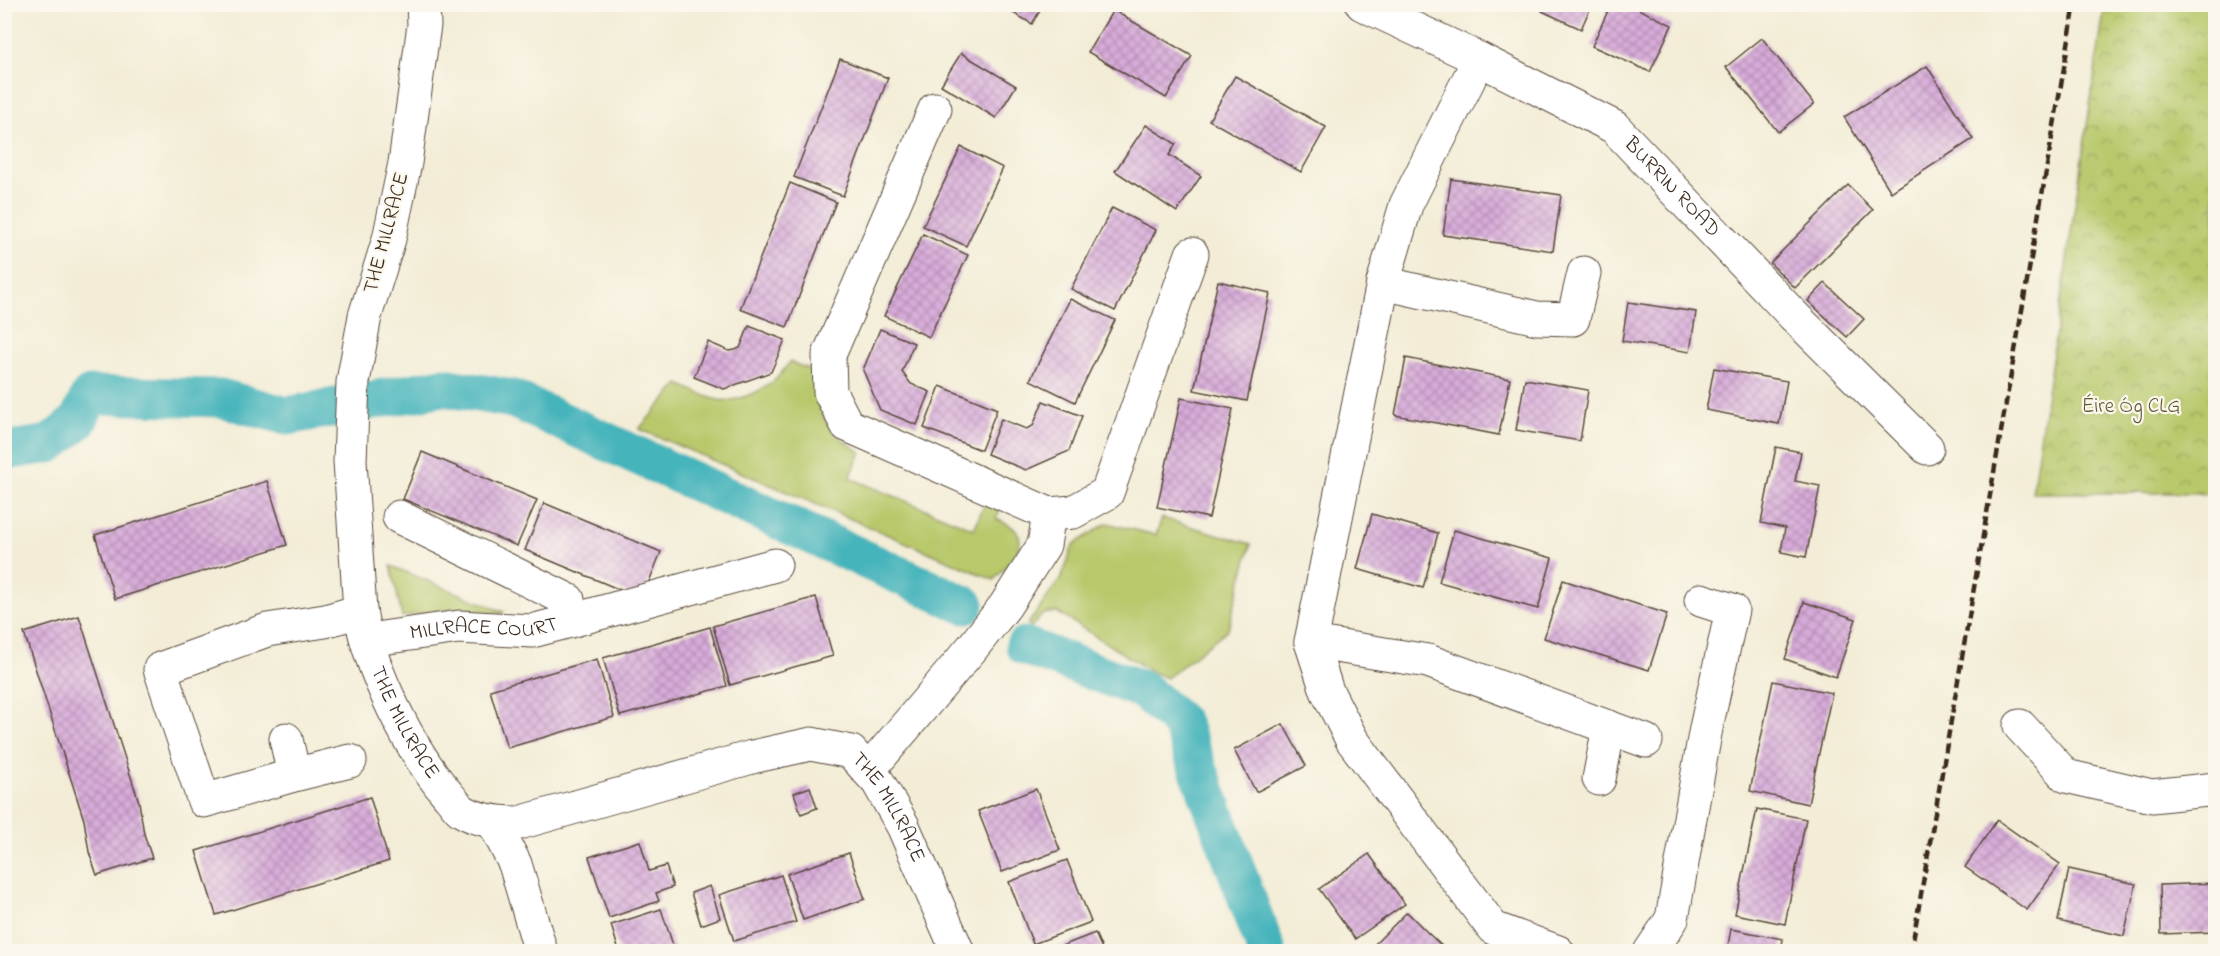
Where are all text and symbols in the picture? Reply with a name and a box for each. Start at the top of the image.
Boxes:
street label: BURRIN ROAD [1616,130,1727,245]
street label: THE MILLRACE [356,169,418,297]
park label: Éire Óg CLG [2082,392,2180,424]
street label: MILLRACE COURT [408,610,561,649]
street label: THE MILLRACE [362,662,446,786]
street label: THE MILLRACE [843,746,932,868]

